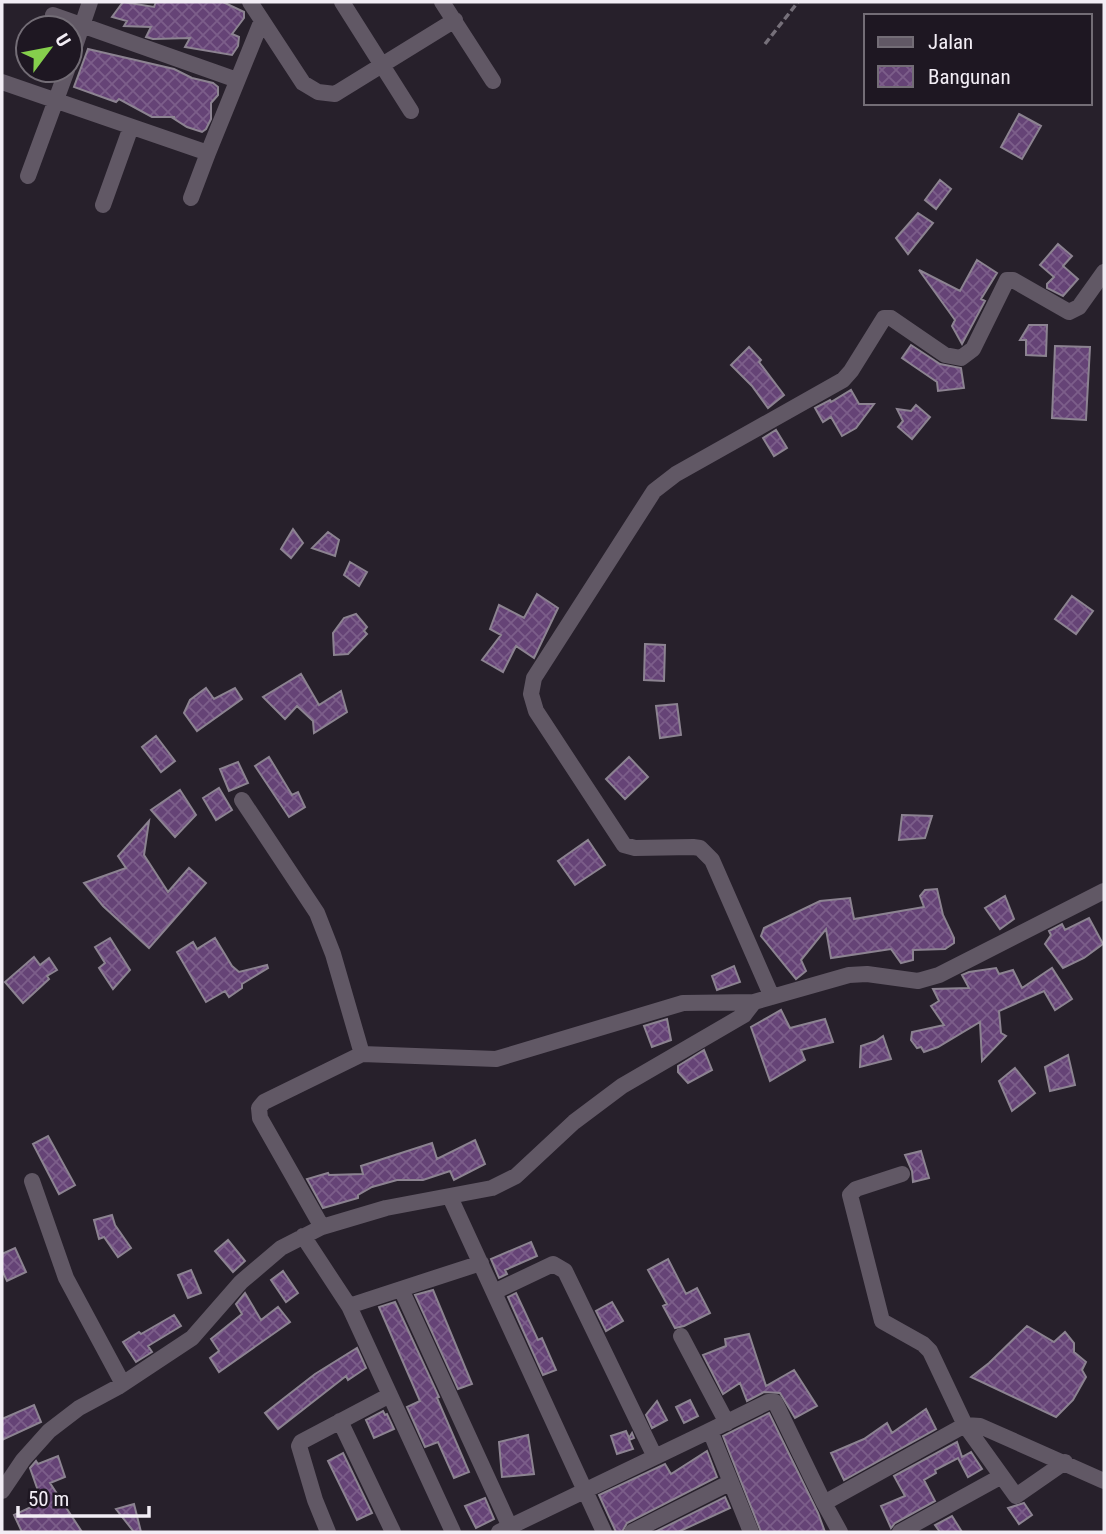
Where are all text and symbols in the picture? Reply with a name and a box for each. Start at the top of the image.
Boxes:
north arrow [14,14,84,84]
legend [864,14,1092,105]
text: U [50,30,76,51]
text: Jalan [928,30,973,54]
text: Bangunan [928,65,1011,89]
scale bar [18,1474,149,1518]
text: 50 m [28,1487,69,1511]

